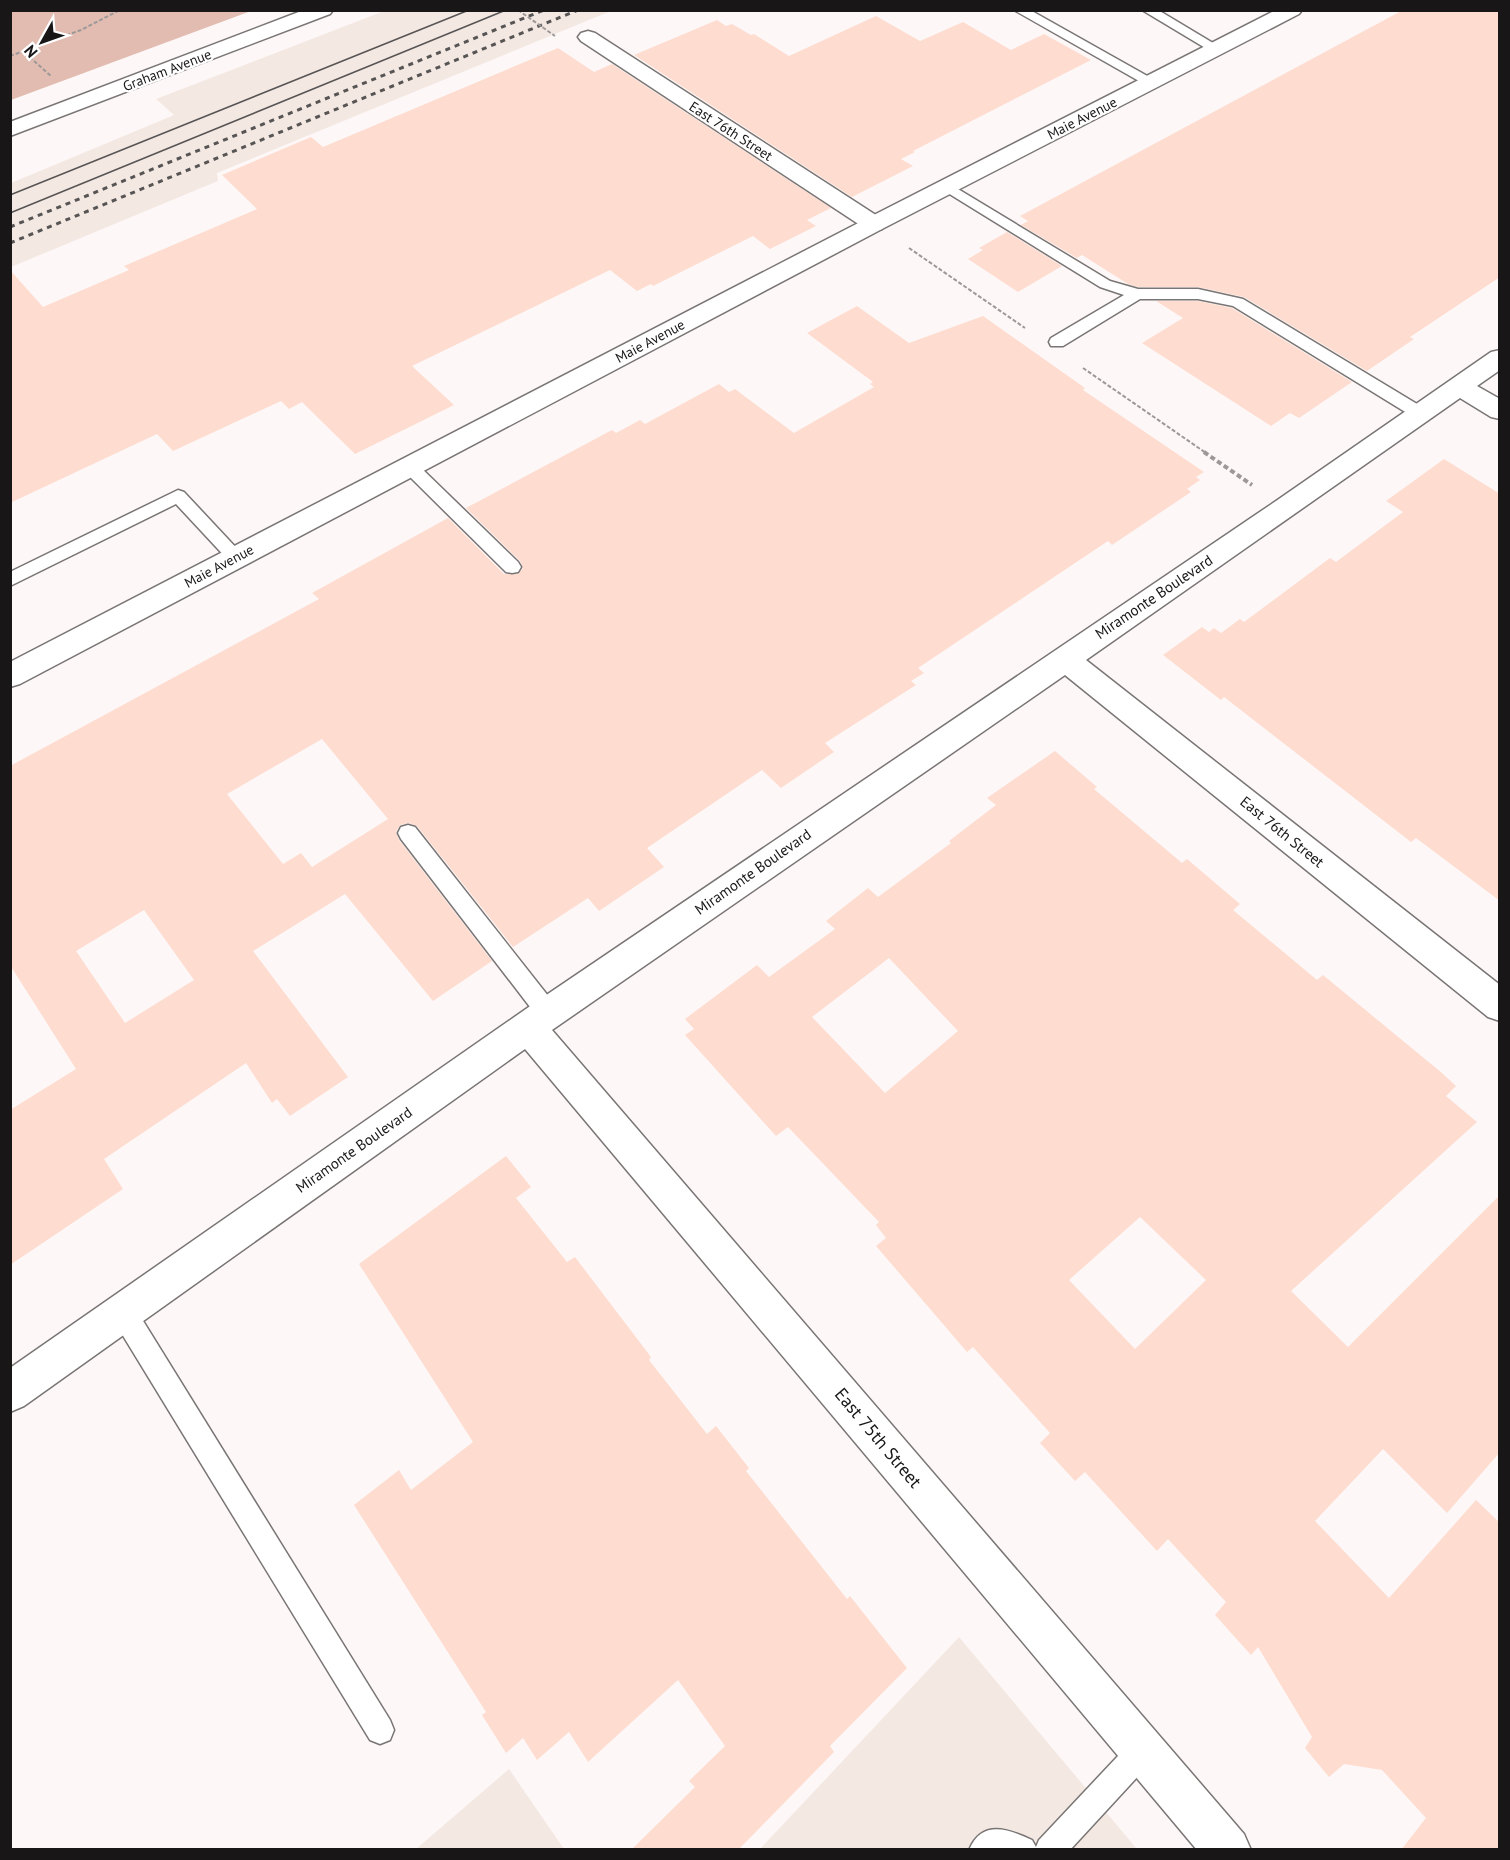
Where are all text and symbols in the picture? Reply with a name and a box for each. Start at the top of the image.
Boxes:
north arrow [12,12,72,72]
text: N [19,41,42,62]
street label: Graham Avenue [120,45,214,95]
street label: Maie Avenue [1044,93,1120,143]
street label: East 76th Street [686,97,776,165]
street label: Maie Avenue [612,315,688,367]
street label: Maie Avenue [181,540,257,592]
street label: Miramonte Boulevard [1091,550,1216,643]
street label: East 76th Street [1236,792,1328,871]
street label: Miramonte Boulevard [691,824,815,919]
street label: Miramonte Boulevard [292,1102,416,1197]
street label: East 75th Street [830,1383,927,1492]

